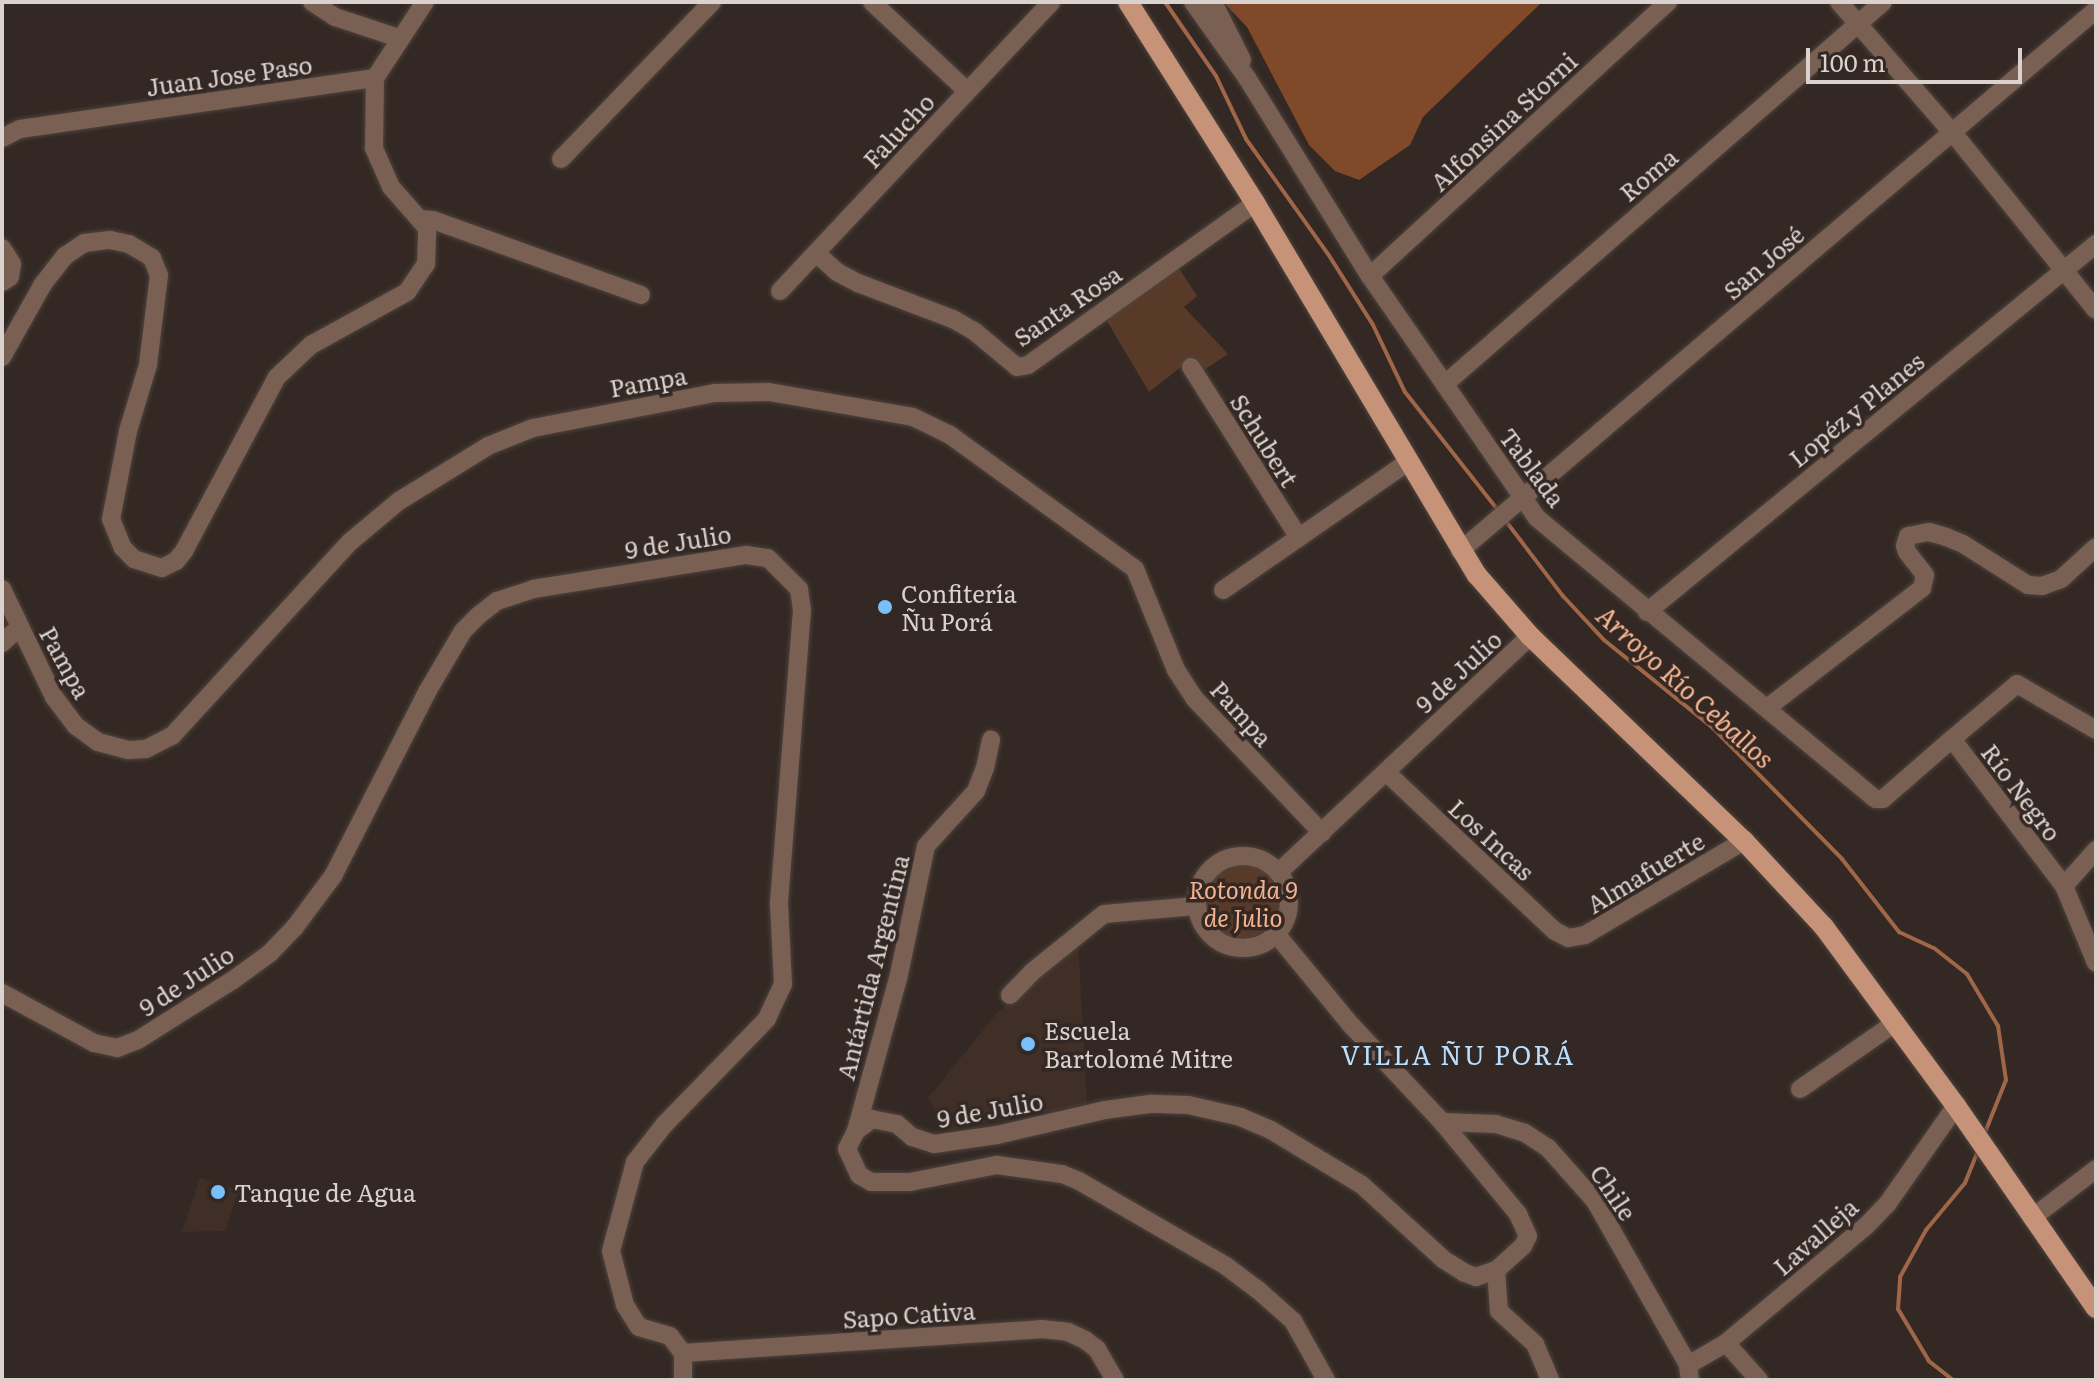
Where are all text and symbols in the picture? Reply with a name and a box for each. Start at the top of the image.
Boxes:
scale bar [1810,32,2026,82]
text: 100 m [1820,44,1886,79]
street label: Alfonsina Storni [1424,46,1582,196]
street label: Juan Jose Paso [144,49,314,101]
street label: Falucho [856,87,940,173]
street label: Roma [1613,142,1683,206]
street label: San José [1717,219,1809,305]
street label: Santa Rosa [1008,259,1126,351]
street label: Lopéz y Planes [1783,346,1929,472]
street label: Pampa [607,360,689,402]
street label: Schubert [1225,388,1305,492]
street label: Tablada [1494,422,1572,512]
street label: 9 de Julio [623,518,733,564]
place label: Confitería Ñu Porá [901,579,1017,635]
marker: Confitería Ñu Porá [876,598,894,616]
water label: Arroyo Río Ceballos [1591,598,1781,774]
street label: Pampa [35,621,97,703]
street label: 9 de Julio [1409,624,1507,718]
street label: Pampa [1205,674,1279,752]
street label: Río Negro [1976,738,2068,846]
street label: Los Incas [1444,792,1540,886]
street label: Almafuerte [1581,826,1709,918]
street label: Antártida Argentina [830,851,914,1083]
park label: Rotonda 9 de Julio [1188,875,1298,931]
street label: 9 de Julio [133,939,239,1021]
place label: Escuela Bartolomé Mitre [1044,1016,1233,1072]
marker: Escuela Bartolomé Mitre [1019,1035,1037,1053]
district label: VILLA ÑU PORÁ [1341,1038,1575,1070]
street label: 9 de Julio [935,1086,1045,1132]
street label: Chile [1585,1159,1643,1225]
place label: Tanque de Agua [234,1178,416,1206]
marker: Tanque de Agua [209,1183,227,1201]
street label: Lavalleja [1767,1192,1863,1280]
street label: Sapo Cativa [842,1295,976,1333]

